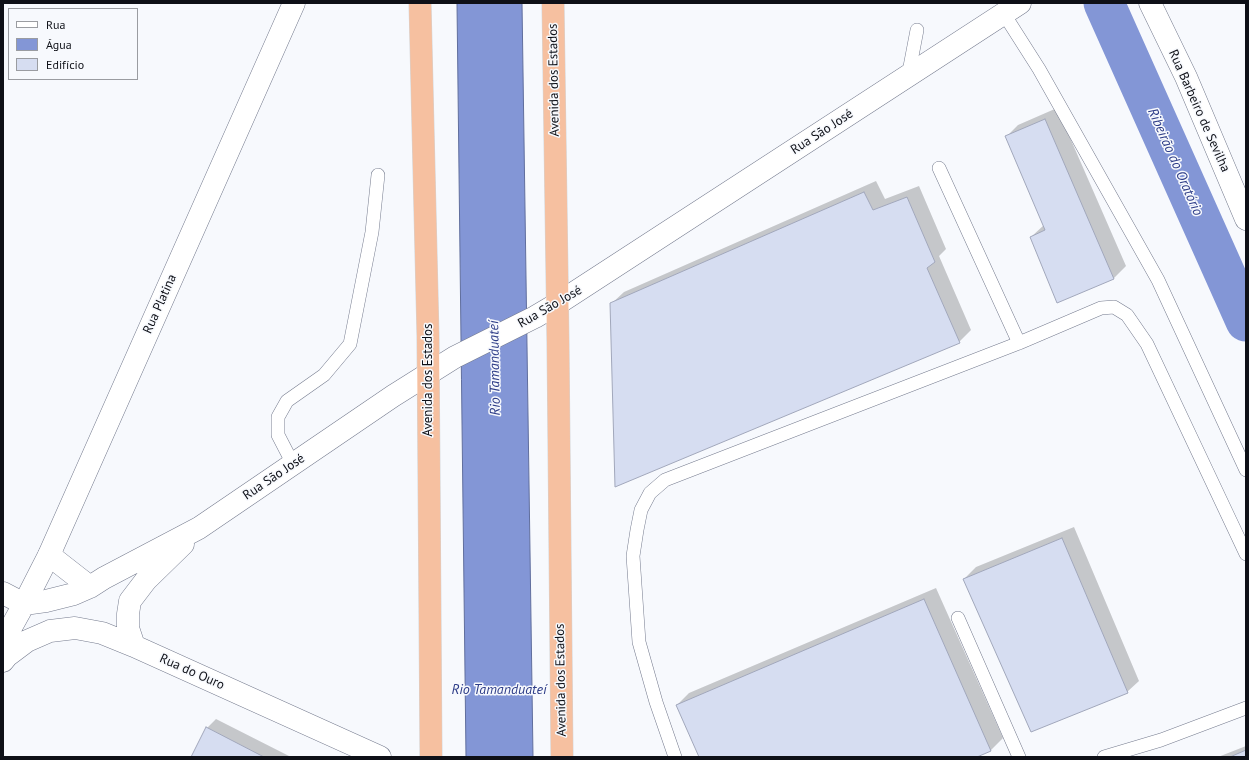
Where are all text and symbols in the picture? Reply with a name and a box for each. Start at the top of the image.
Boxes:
legend [8,8,138,80]
text: Rua [46,17,65,32]
street label: Avenida dos Estados [545,23,563,137]
text: Água [46,37,72,52]
street label: Rua Barbeiro de Sevilha [1165,47,1233,175]
text: Edifício [46,57,84,72]
street label: Rua São José [788,106,856,158]
water label: Ribeirão do Oratório [1144,106,1206,218]
street label: Rua Platina [140,272,180,336]
street label: Rua São José [515,282,585,332]
water label: Rio Tamanduateí [486,320,504,416]
street label: Avenida dos Estados [420,323,436,437]
street label: Rua São José [240,451,308,503]
street label: Avenida dos Estados [552,623,570,737]
street label: Rua do Ouro [157,651,227,693]
water label: Rio Tamanduateí [451,682,547,698]

